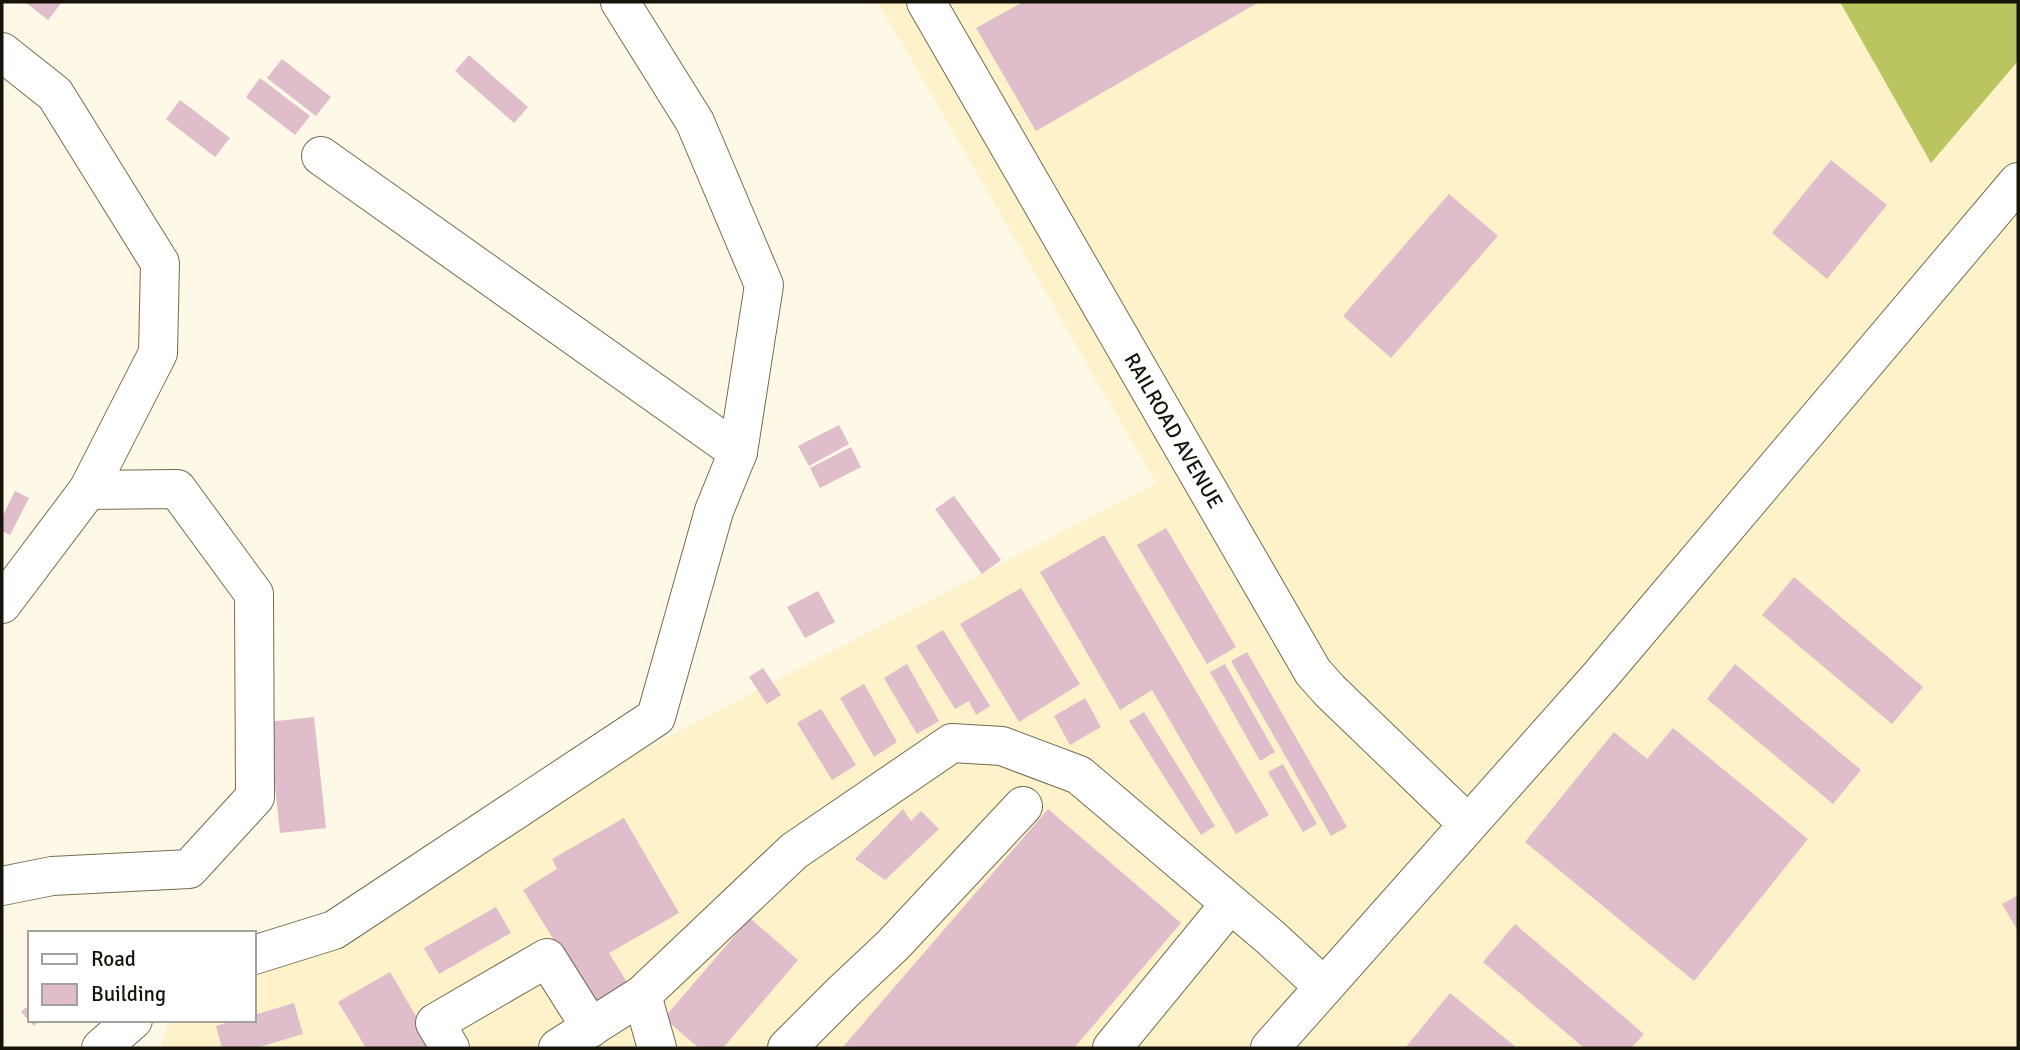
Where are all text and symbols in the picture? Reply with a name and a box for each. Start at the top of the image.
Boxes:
street label: RAILROAD AVENUE [1118,348,1229,513]
legend [28,931,256,1022]
text: Road [91,946,136,972]
text: Building [91,981,166,1007]

